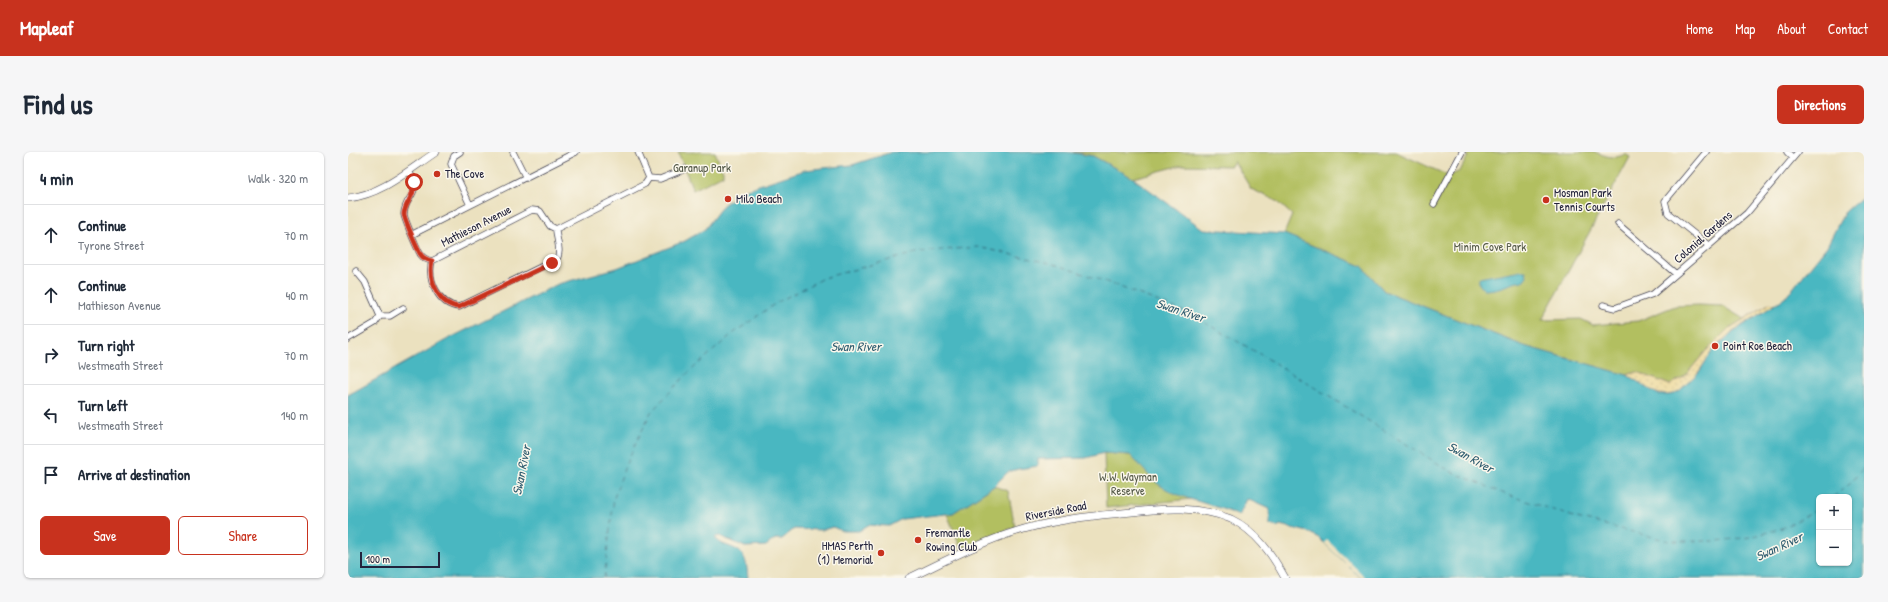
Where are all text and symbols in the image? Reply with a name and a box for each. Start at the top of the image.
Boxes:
text: Mapleaf [20,15,74,41]
text: Home [1686,19,1713,38]
text: Map [1735,19,1755,38]
text: About [1777,19,1806,38]
text: Contact [1828,19,1868,38]
text: Find us [24,85,93,123]
button: Directions [1777,85,1864,124]
park label: Garanup Park [673,159,731,176]
place label: The Cove [445,165,484,182]
text: 4 min [40,167,73,190]
text: Walk · 320 m [248,169,308,187]
marker: The Cove [432,169,442,179]
route start [405,173,423,191]
place label: Mosman Park Tennis Courts [1554,184,1615,215]
place label: Milo Beach [736,190,782,207]
marker: Milo Beach [723,194,733,204]
marker: Mosman Park Tennis Courts [1541,195,1551,205]
street label: Mathieson Avenue [438,201,514,251]
street label: Colonial Gardens [1670,206,1736,267]
text: Continue [78,215,126,236]
icon: ahead [40,224,62,246]
text: 70 m [284,226,308,244]
text: Tyrone Street [78,236,144,254]
park label: Minim Cove Park [1454,238,1526,255]
route end [543,254,561,272]
text: Continue [78,275,126,296]
icon: ahead [40,284,62,306]
text: 40 m [285,286,308,304]
water label: Swan River [1154,294,1210,327]
text: Mathieson Avenue [78,296,161,314]
text: Turn right [78,335,134,356]
water label: Swan River [831,337,883,355]
place label: Point Roe Beach [1723,337,1792,354]
marker: Point Roe Beach [1710,341,1720,351]
icon: right [40,344,62,366]
text: 70 m [284,346,308,364]
text: Westmeath Street [78,356,163,374]
text: Turn left [78,395,128,416]
icon: left [40,404,62,426]
text: 140 m [281,406,308,424]
text: Westmeath Street [78,416,163,434]
water label: Swan River [1445,437,1499,478]
water label: Swan River [507,442,535,496]
icon: arrive [40,464,62,486]
text: Arrive at destination [78,464,190,485]
park label: W.W. Wayman Reserve [1099,468,1157,499]
map controls [1816,494,1852,566]
button: + [1816,494,1852,530]
street label: Riverside Road [1024,496,1088,525]
button: Save [40,516,170,555]
button: Share [178,516,308,555]
place label: Fremantle Rowing Club [925,524,978,555]
water label: Swan River [1752,526,1807,565]
button: − [1816,530,1852,566]
marker: Fremantle Rowing Club [913,535,923,545]
place label: HMAS Perth (1) Memorial [817,537,874,568]
marker: HMAS Perth (1) Memorial [876,548,886,558]
scale bar [360,550,440,569]
text: 100 m [366,552,390,566]

